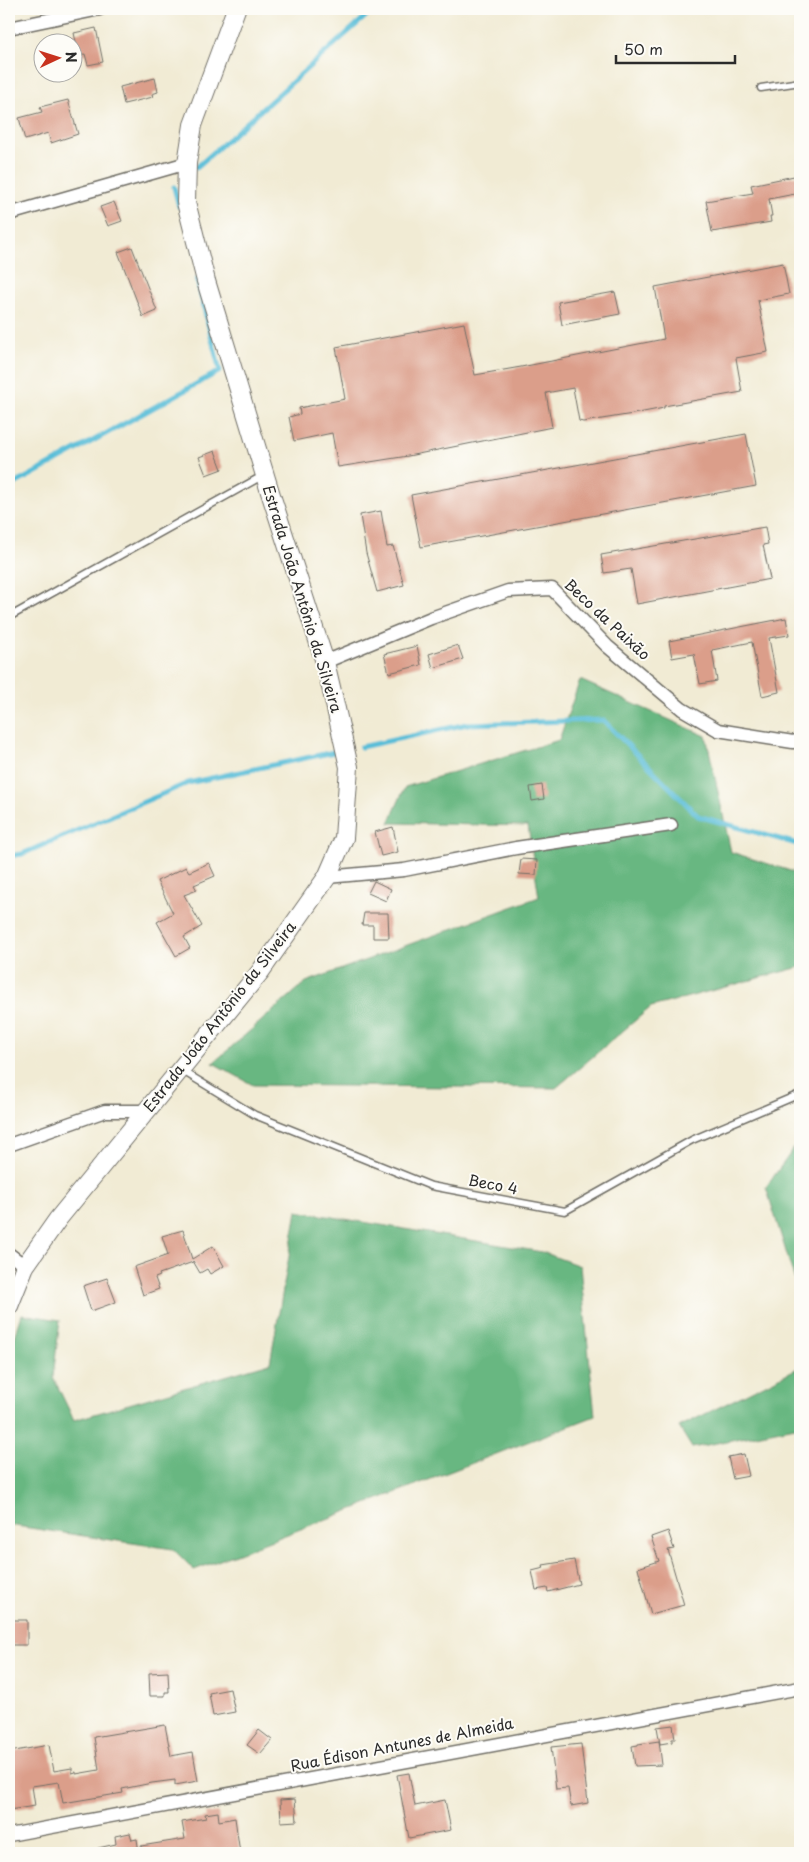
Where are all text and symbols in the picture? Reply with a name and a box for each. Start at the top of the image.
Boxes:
north arrow [32,32,82,82]
scale bar [616,32,735,64]
text: 50 m [624,37,663,60]
text: N [61,51,82,63]
street label: Estrada João Antônio da Silveira [258,482,349,716]
street label: Beco da Paixão [560,573,656,665]
street label: Estrada João Antônio da Silveira [137,915,301,1116]
street label: Beco 4 [467,1167,520,1200]
street label: Rua Édison Antunes de Almeida [288,1710,516,1776]

